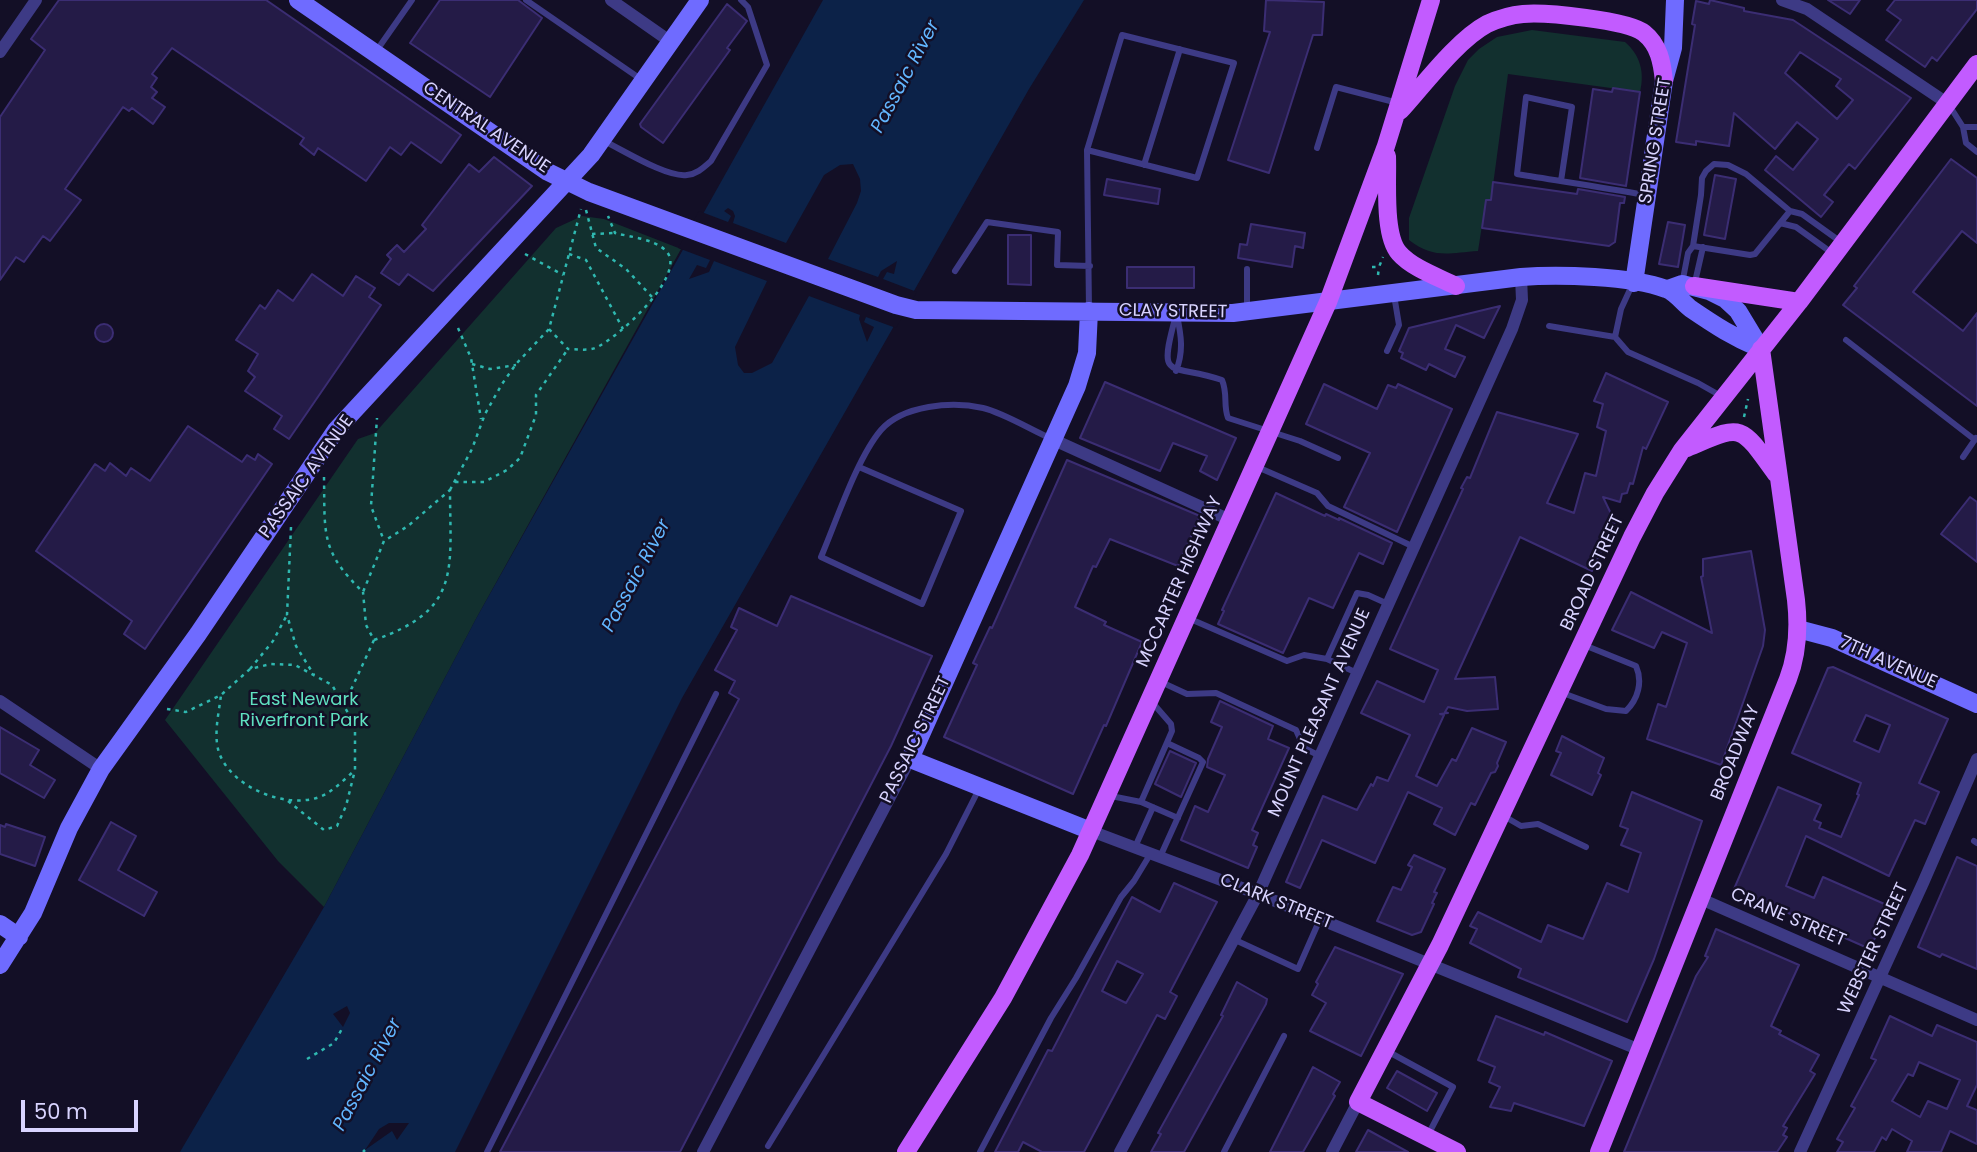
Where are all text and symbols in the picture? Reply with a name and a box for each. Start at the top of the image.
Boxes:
water label: Passaic River [867,17,945,137]
street label: SPRING STREET [1635,76,1677,206]
street label: CENTRAL AVENUE [418,77,554,179]
street label: CLAY STREET [1119,300,1227,324]
street label: PASSAIC AVENUE [255,411,359,543]
street label: MCCARTER HIGHWAY [1133,493,1227,671]
street label: BROAD STREET [1557,512,1629,634]
water label: Passaic River [598,516,676,636]
street label: MOUNT PLEASANT AVENUE [1264,605,1376,821]
street label: 7TH AVENUE [1836,632,1940,694]
street label: PASSAIC STREET [876,673,956,807]
park label: East Newark Riverfront Park [240,689,368,732]
street label: BROADWAY [1707,702,1765,804]
street label: CLARK STREET [1216,870,1336,934]
street label: WEBSTER STREET [1834,880,1914,1018]
street label: CRANE STREET [1727,884,1849,952]
water label: Passaic River [329,1015,407,1135]
scale bar [24,1086,142,1130]
text: 50 m [34,1097,88,1126]

